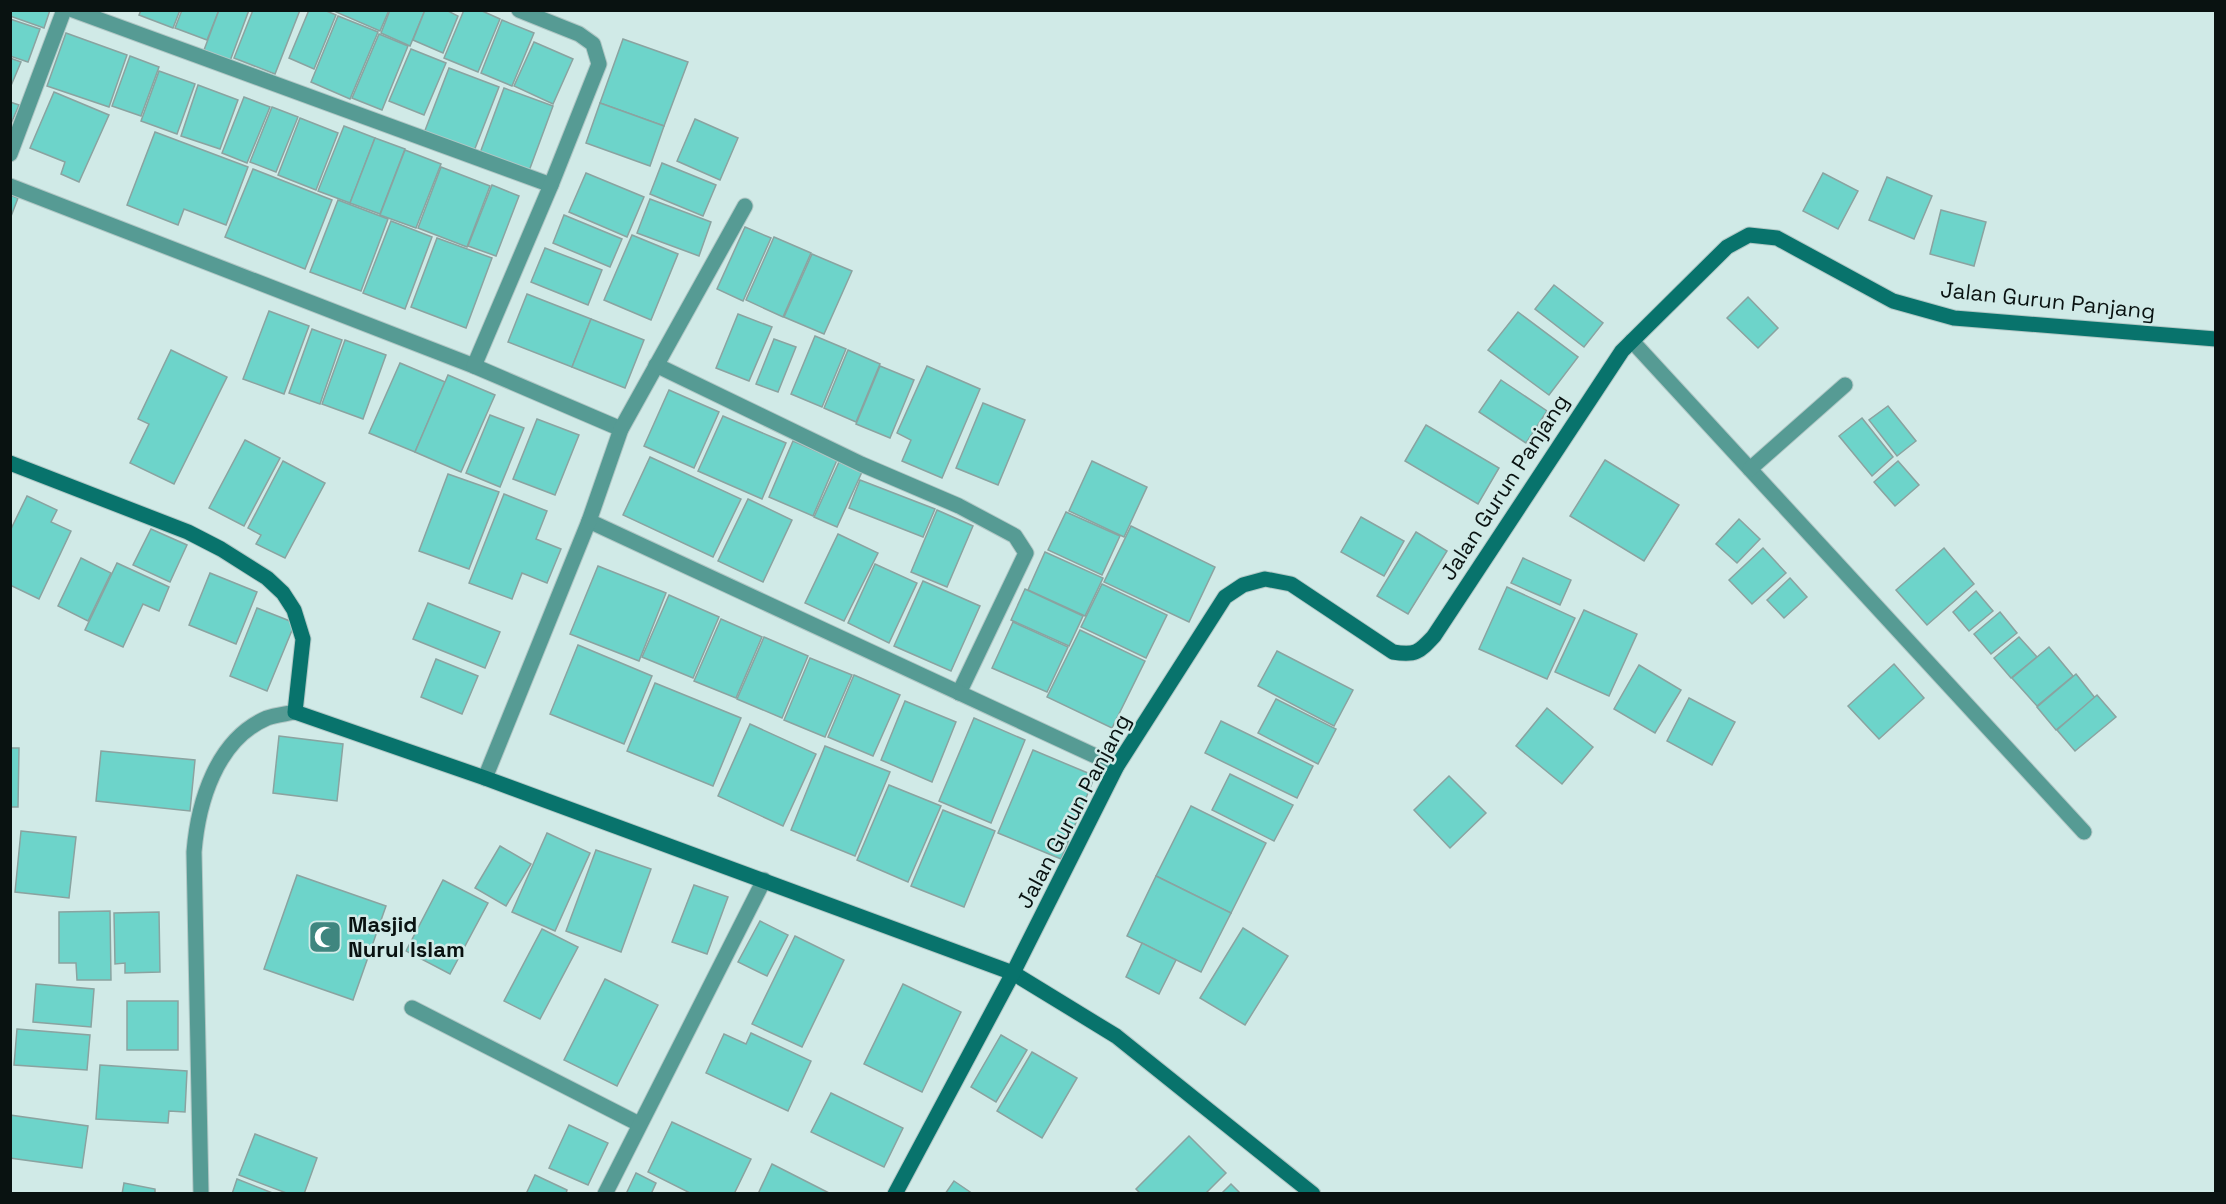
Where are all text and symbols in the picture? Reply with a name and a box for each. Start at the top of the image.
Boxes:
street label: Jalan Gurun Panjang [1939,275,2157,325]
street label: Jalan Gurun Panjang [1433,389,1575,585]
street label: Jalan Gurun Panjang [1010,709,1136,913]
place label: Masjid Nurul Islam [348,910,465,963]
mosque icon: Masjid Nurul Islam [307,919,343,955]

